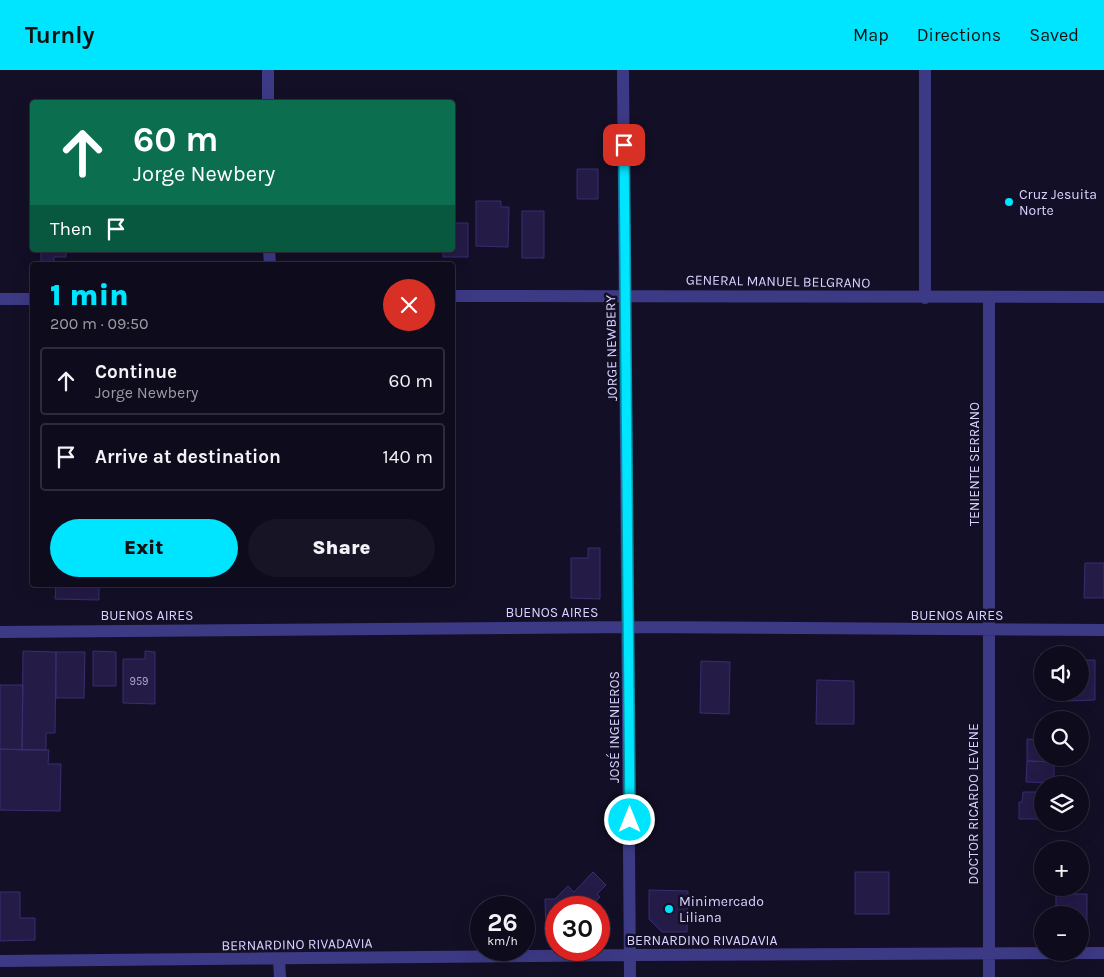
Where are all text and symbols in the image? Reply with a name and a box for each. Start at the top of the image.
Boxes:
text: Turnly [25,21,95,49]
text: Map [853,24,889,46]
text: Directions [917,24,1001,46]
text: Saved [1029,24,1079,46]
text: 60 m [133,119,218,160]
icon: ahead [50,120,115,185]
pin [603,124,645,166]
icon: arrive [610,131,638,159]
text: Jorge Newbery [133,161,275,187]
place label: Cruz Jesuita Norte [1019,186,1097,219]
marker: Cruz Jesuita Norte [1003,196,1015,208]
icon: arrive [102,215,130,243]
text: Then [50,218,92,240]
street label: GENERAL MANUEL BELGRANO [686,271,870,292]
text: 1 min [50,277,129,313]
button: close [383,279,435,331]
street label: JORGE NEWBERY [602,294,621,401]
text: 200 m · 09:50 [50,314,148,333]
text: Continue [95,361,177,383]
icon: ahead [52,367,80,395]
text: 60 m [389,370,433,392]
text: Jorge Newbery [95,383,198,402]
street label: TENIENTE SERRANO [966,402,983,526]
icon: arrive [52,443,80,471]
text: Arrive at destination [95,446,281,468]
text: 140 m [383,446,433,468]
button: Exit [50,519,238,577]
button: Share [248,519,435,577]
street label: BUENOS AIRES [506,604,598,621]
street label: BUENOS AIRES [101,607,193,624]
street label: BUENOS AIRES [911,607,1003,624]
map controls [1034,646,1089,961]
button: sound [1034,646,1089,701]
street label: JOSÉ INGENIEROS [605,671,623,783]
house number: 959 [130,675,148,688]
button: search [1034,711,1089,766]
street label: DOCTOR RICARDO LEVENE [965,723,982,885]
button: layers [1034,776,1089,831]
position arrow [603,793,655,845]
button: + [1034,841,1089,896]
place label: Minimercado Liliana [679,893,764,926]
speed limit sign: 30 [545,896,610,961]
marker: Minimercado Liliana [663,903,675,915]
button: − [1034,906,1089,961]
text: 26 [487,908,518,937]
street label: BERNARDINO RIVADAVIA [626,932,778,949]
text: km/h [487,934,518,948]
street label: BERNARDINO RIVADAVIA [221,935,373,954]

